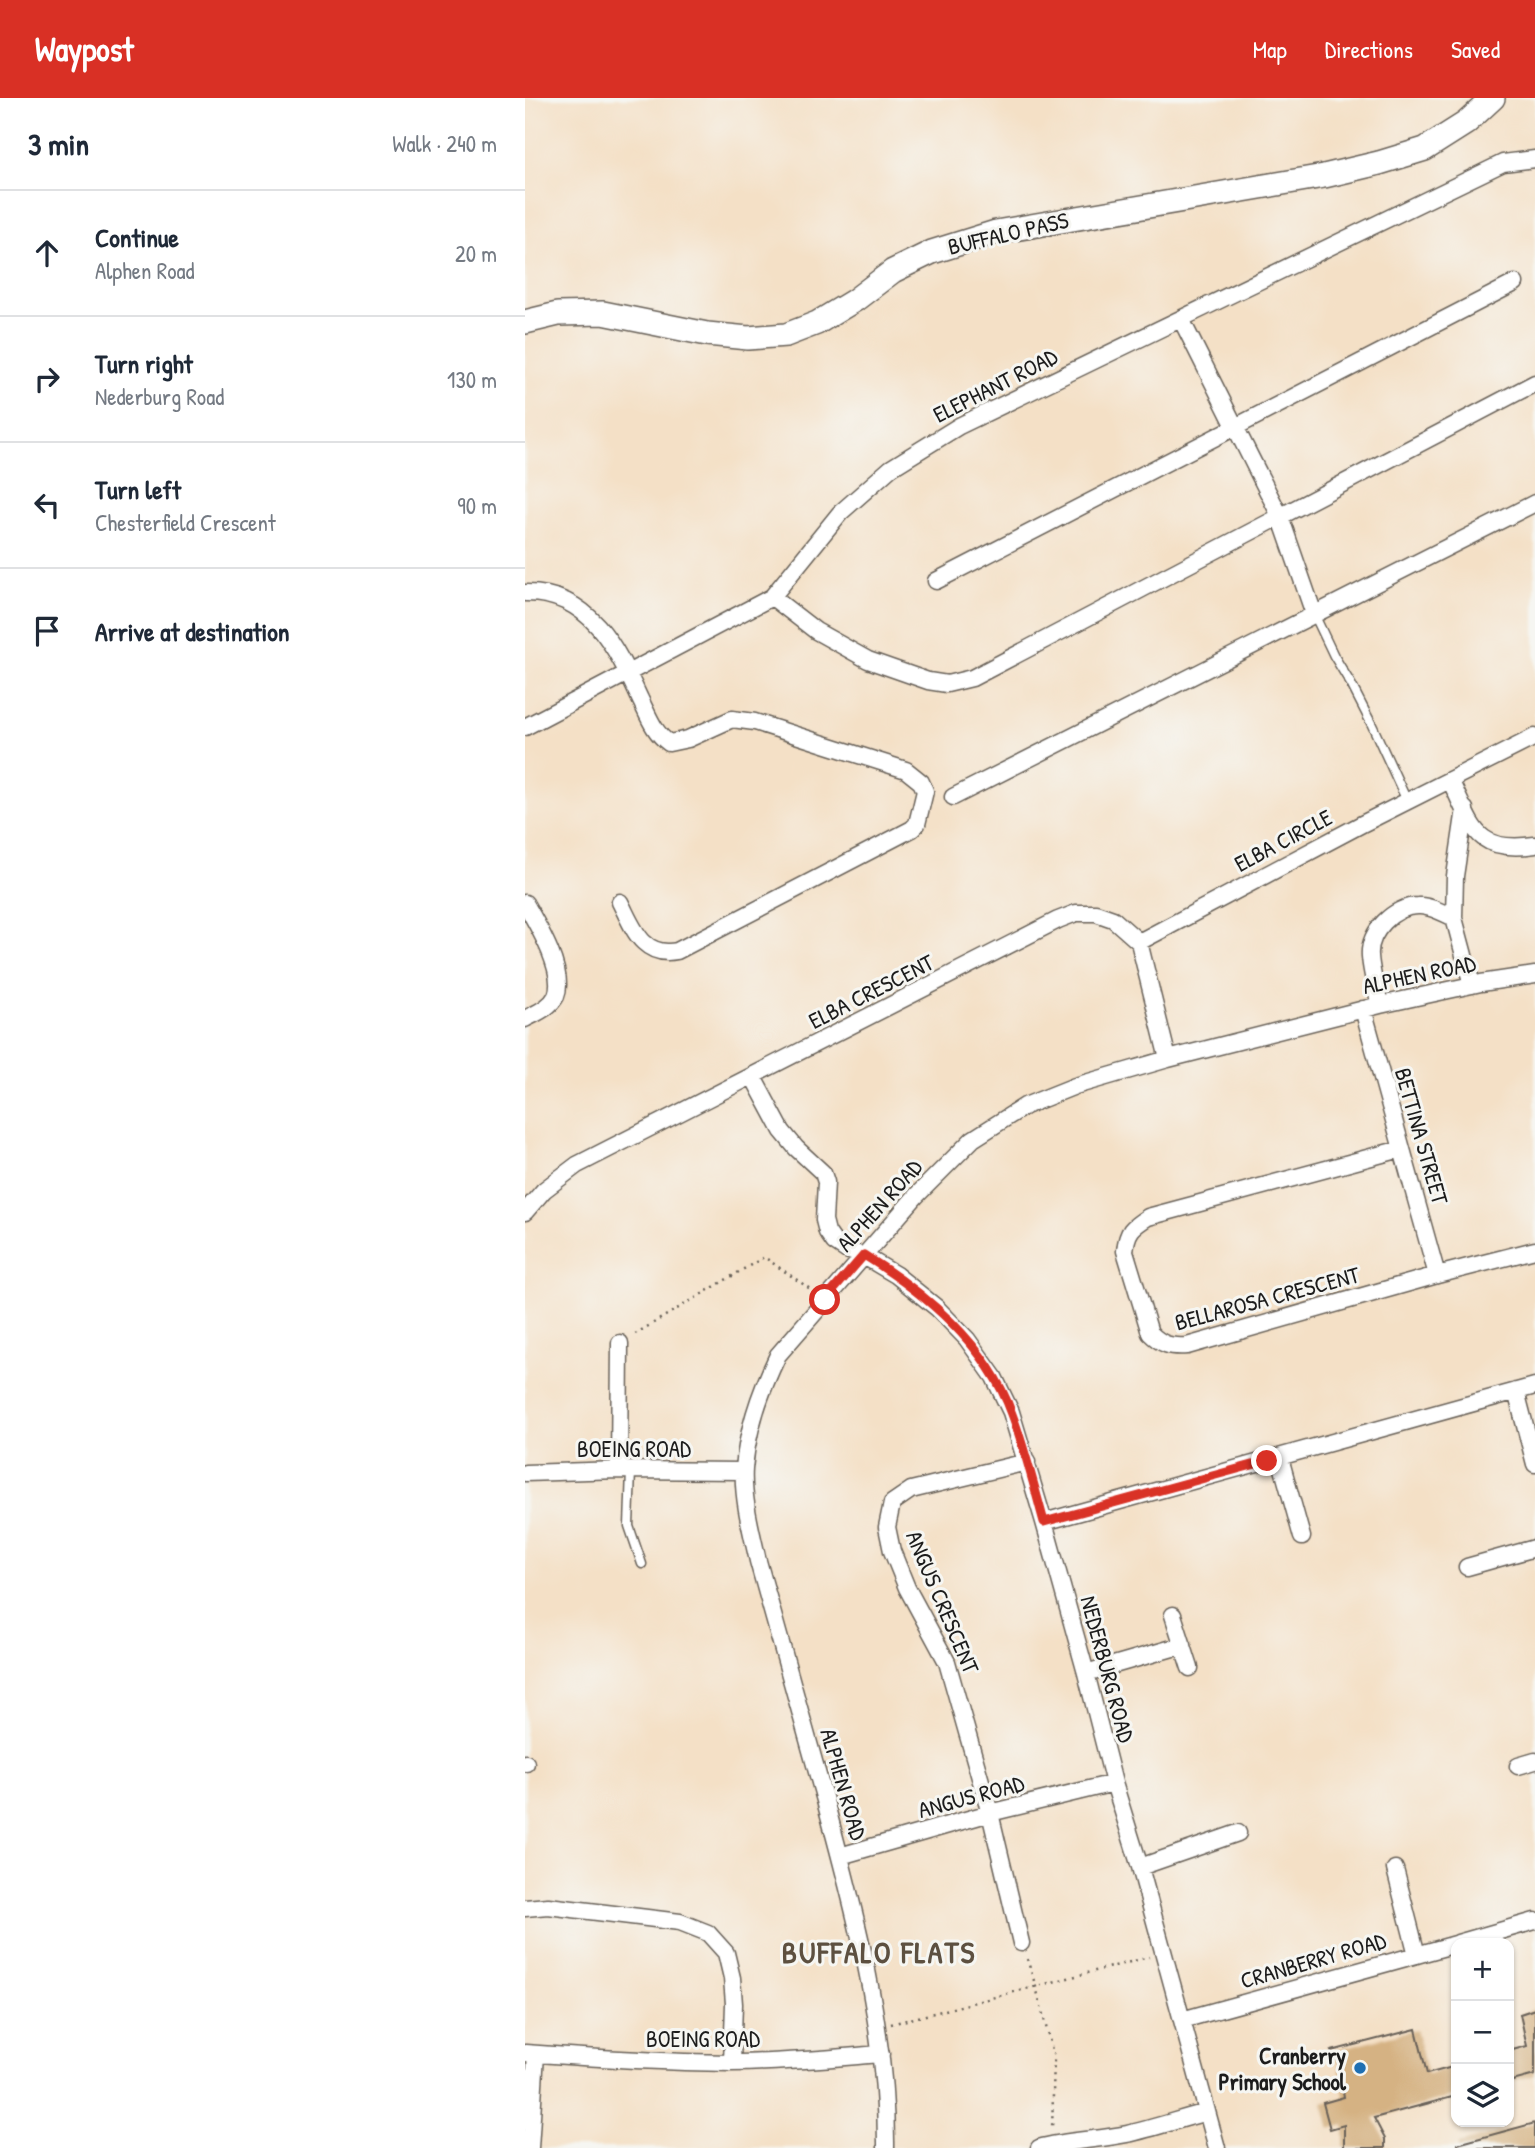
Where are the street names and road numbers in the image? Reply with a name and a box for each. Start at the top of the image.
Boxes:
street label: BUFFALO PASS [945,204,1072,262]
street label: ELEPHANT ROAD [928,340,1063,430]
street label: ELBA CIRCLE [1229,801,1337,879]
street label: ELBA CRESCENT [803,946,939,1036]
street label: ALPHEN ROAD [1360,947,1478,1001]
street label: BETTINA STREET [1388,1064,1456,1208]
street label: ALPHEN ROAD [829,1152,929,1258]
street label: BELLAROSA CRESCENT [1171,1258,1363,1338]
street label: BOEING ROAD [577,1433,691,1464]
street label: ANGUS CRESCENT [899,1526,987,1678]
street label: NEDERBURG ROAD [1074,1592,1142,1746]
street label: ALPHEN ROAD [813,1725,875,1843]
street label: ANGUS ROAD [915,1767,1027,1825]
street label: CRANBERRY ROAD [1237,1924,1389,1996]
street label: BOEING ROAD [646,2023,760,2054]

